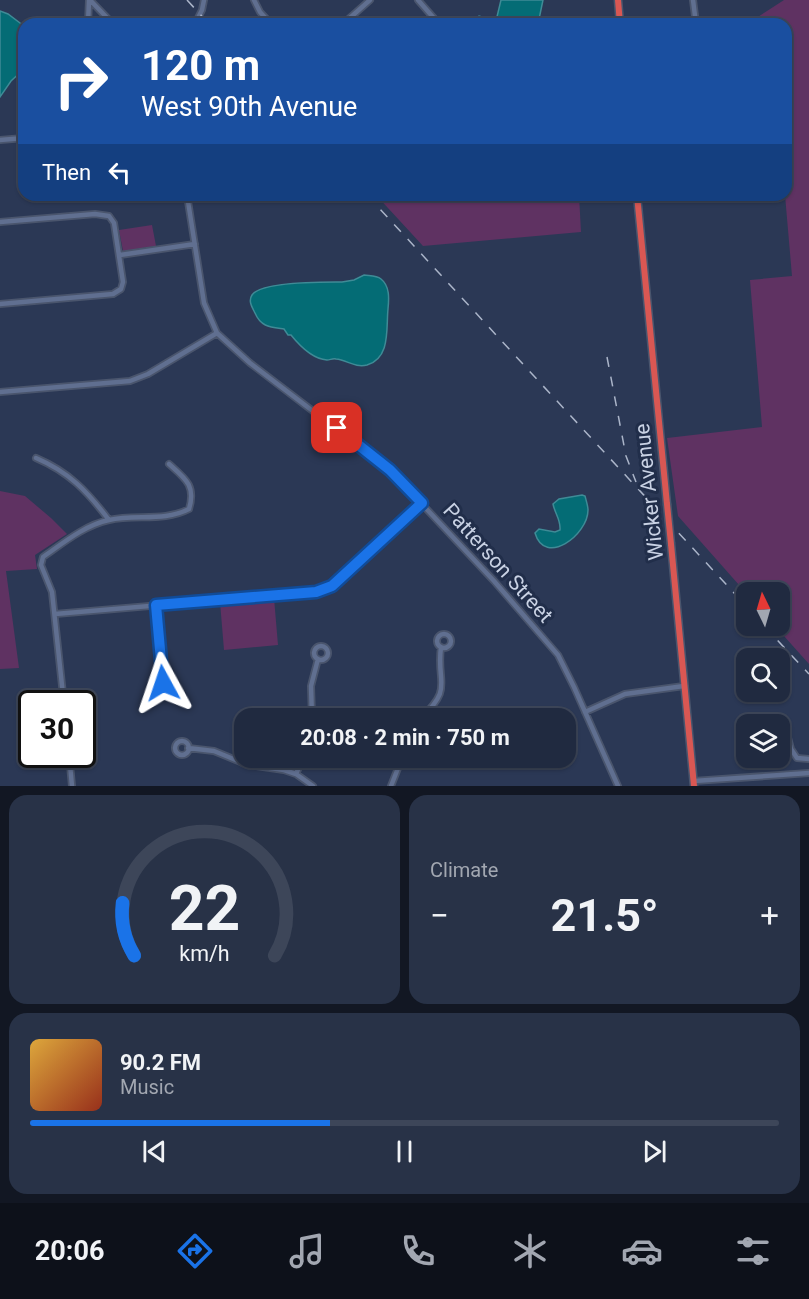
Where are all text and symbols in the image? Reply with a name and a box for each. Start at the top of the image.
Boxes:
text: 120 m [141,41,260,90]
icon: right [42,42,120,120]
text: West 90th Avenue [141,91,357,123]
icon: left [103,156,136,189]
text: Then [42,160,91,185]
pin [311,402,362,453]
icon: arrive [320,411,353,444]
street label: Wicker Avenue [630,422,668,562]
street label: Patterson Street [438,499,558,627]
north arrow [736,582,790,636]
map controls [736,582,790,768]
button: search [736,648,790,702]
position arrow [131,651,195,715]
speed limit sign: 30 [18,690,96,768]
button: layers [736,714,790,768]
text: 20:08 · 2 min · 750 m [300,725,510,750]
text: Climate [430,858,498,882]
text: 22 [169,872,240,945]
text: 21.5° [551,889,659,942]
text: − [430,896,449,935]
text: + [760,896,779,935]
text: km/h [179,942,230,967]
text: 90.2 FM [120,1050,201,1075]
text: Music [120,1075,174,1099]
icon: previous [138,1135,171,1168]
icon: pause [388,1135,421,1168]
icon: next [638,1135,671,1168]
icon: directions [174,1230,216,1272]
icon: music [286,1230,328,1272]
icon: phone [397,1230,439,1272]
icon: climate [509,1230,551,1272]
icon: car [621,1230,663,1272]
icon: filters [732,1230,774,1272]
text: 20:06 [35,1235,104,1267]

